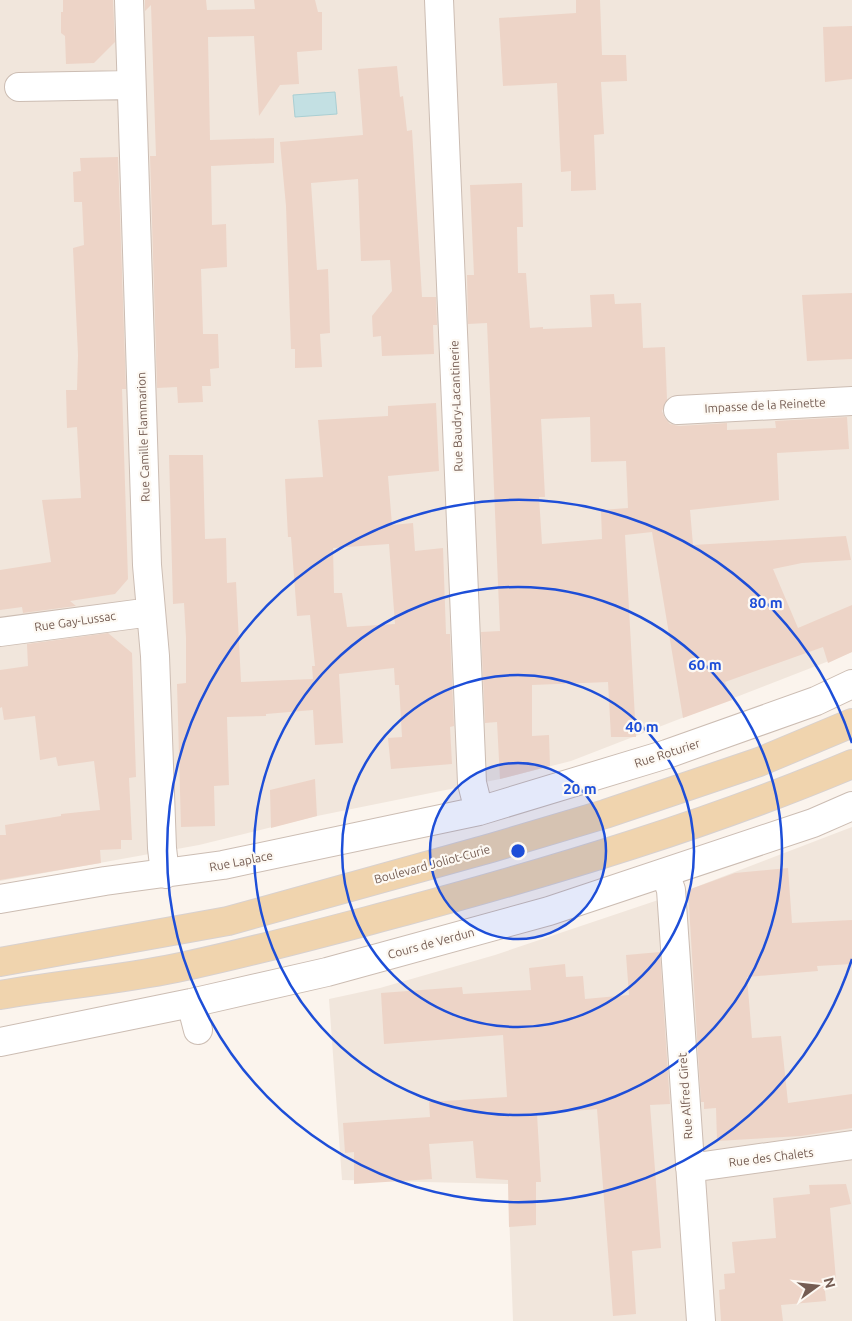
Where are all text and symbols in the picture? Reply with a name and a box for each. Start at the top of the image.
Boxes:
street label: Rue Baudry-Lacantinerie [447,340,465,472]
street label: Rue Camille Flammarion [134,372,152,502]
street label: Impasse de la Reinette [704,395,826,415]
text: 80 m [749,594,783,611]
street label: Rue Gay-Lussac [33,609,117,633]
text: 60 m [688,656,722,673]
text: 40 m [625,718,659,735]
street label: Rue Roturier [632,736,702,770]
text: 20 m [563,780,597,797]
street label: Boulevard Joliot-Curie [373,842,491,886]
centre of rings [509,842,527,860]
street label: Rue Laplace [208,848,274,874]
street label: Cours de Verdun [386,925,476,961]
street label: Rue Alfred Giret [675,1052,695,1140]
street label: Rue des Chalets [728,1145,814,1169]
north arrow [792,1261,842,1311]
text: N [820,1276,839,1290]

